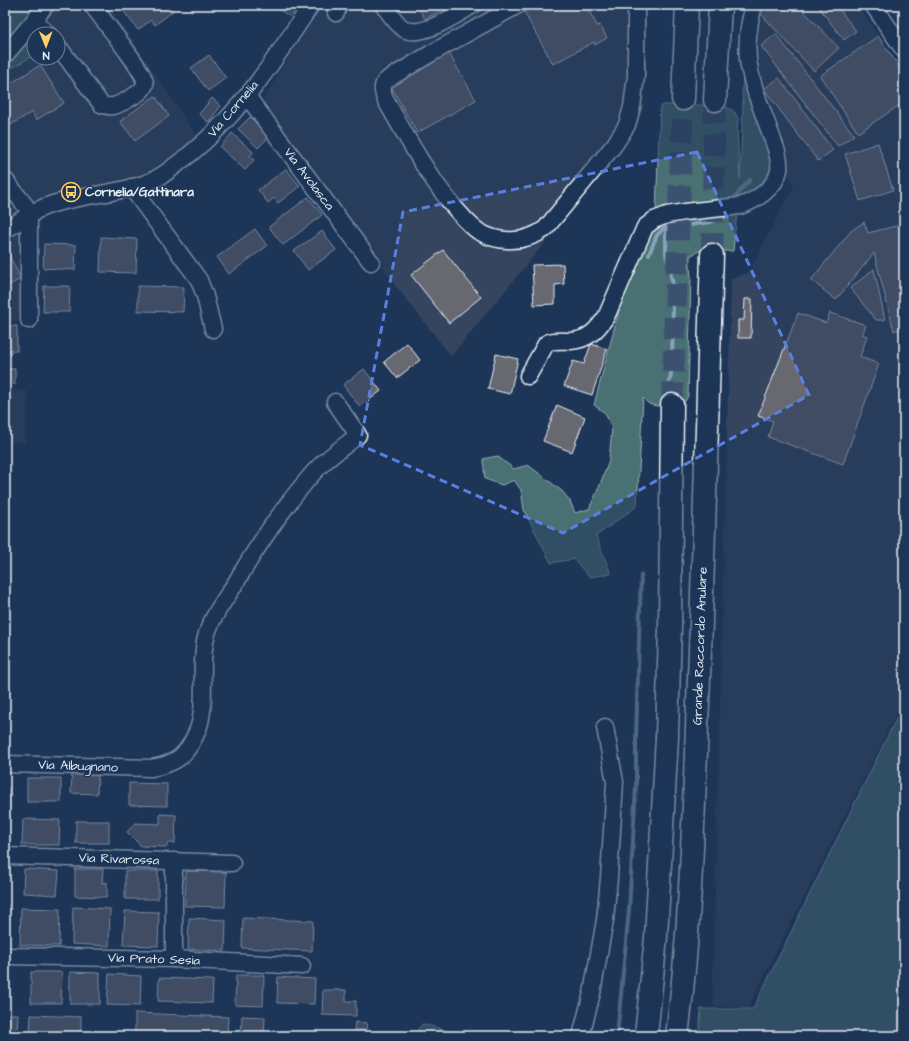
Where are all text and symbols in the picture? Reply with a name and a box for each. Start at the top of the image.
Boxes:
north arrow [26,26,66,66]
text: N [42,48,50,63]
street label: Via Cornelia [203,76,263,141]
street label: Via Avolasca [279,144,339,214]
bus stop icon: Cornelia/Gattinara [60,181,82,203]
place label: Cornelia/Gattinara [85,183,194,201]
street label: Grande Raccordo Anulare [688,566,712,726]
street label: Via Albugnano [38,756,119,777]
street label: Via Rivarossa [78,849,160,869]
street label: Via Prato Sesia [108,948,201,970]

